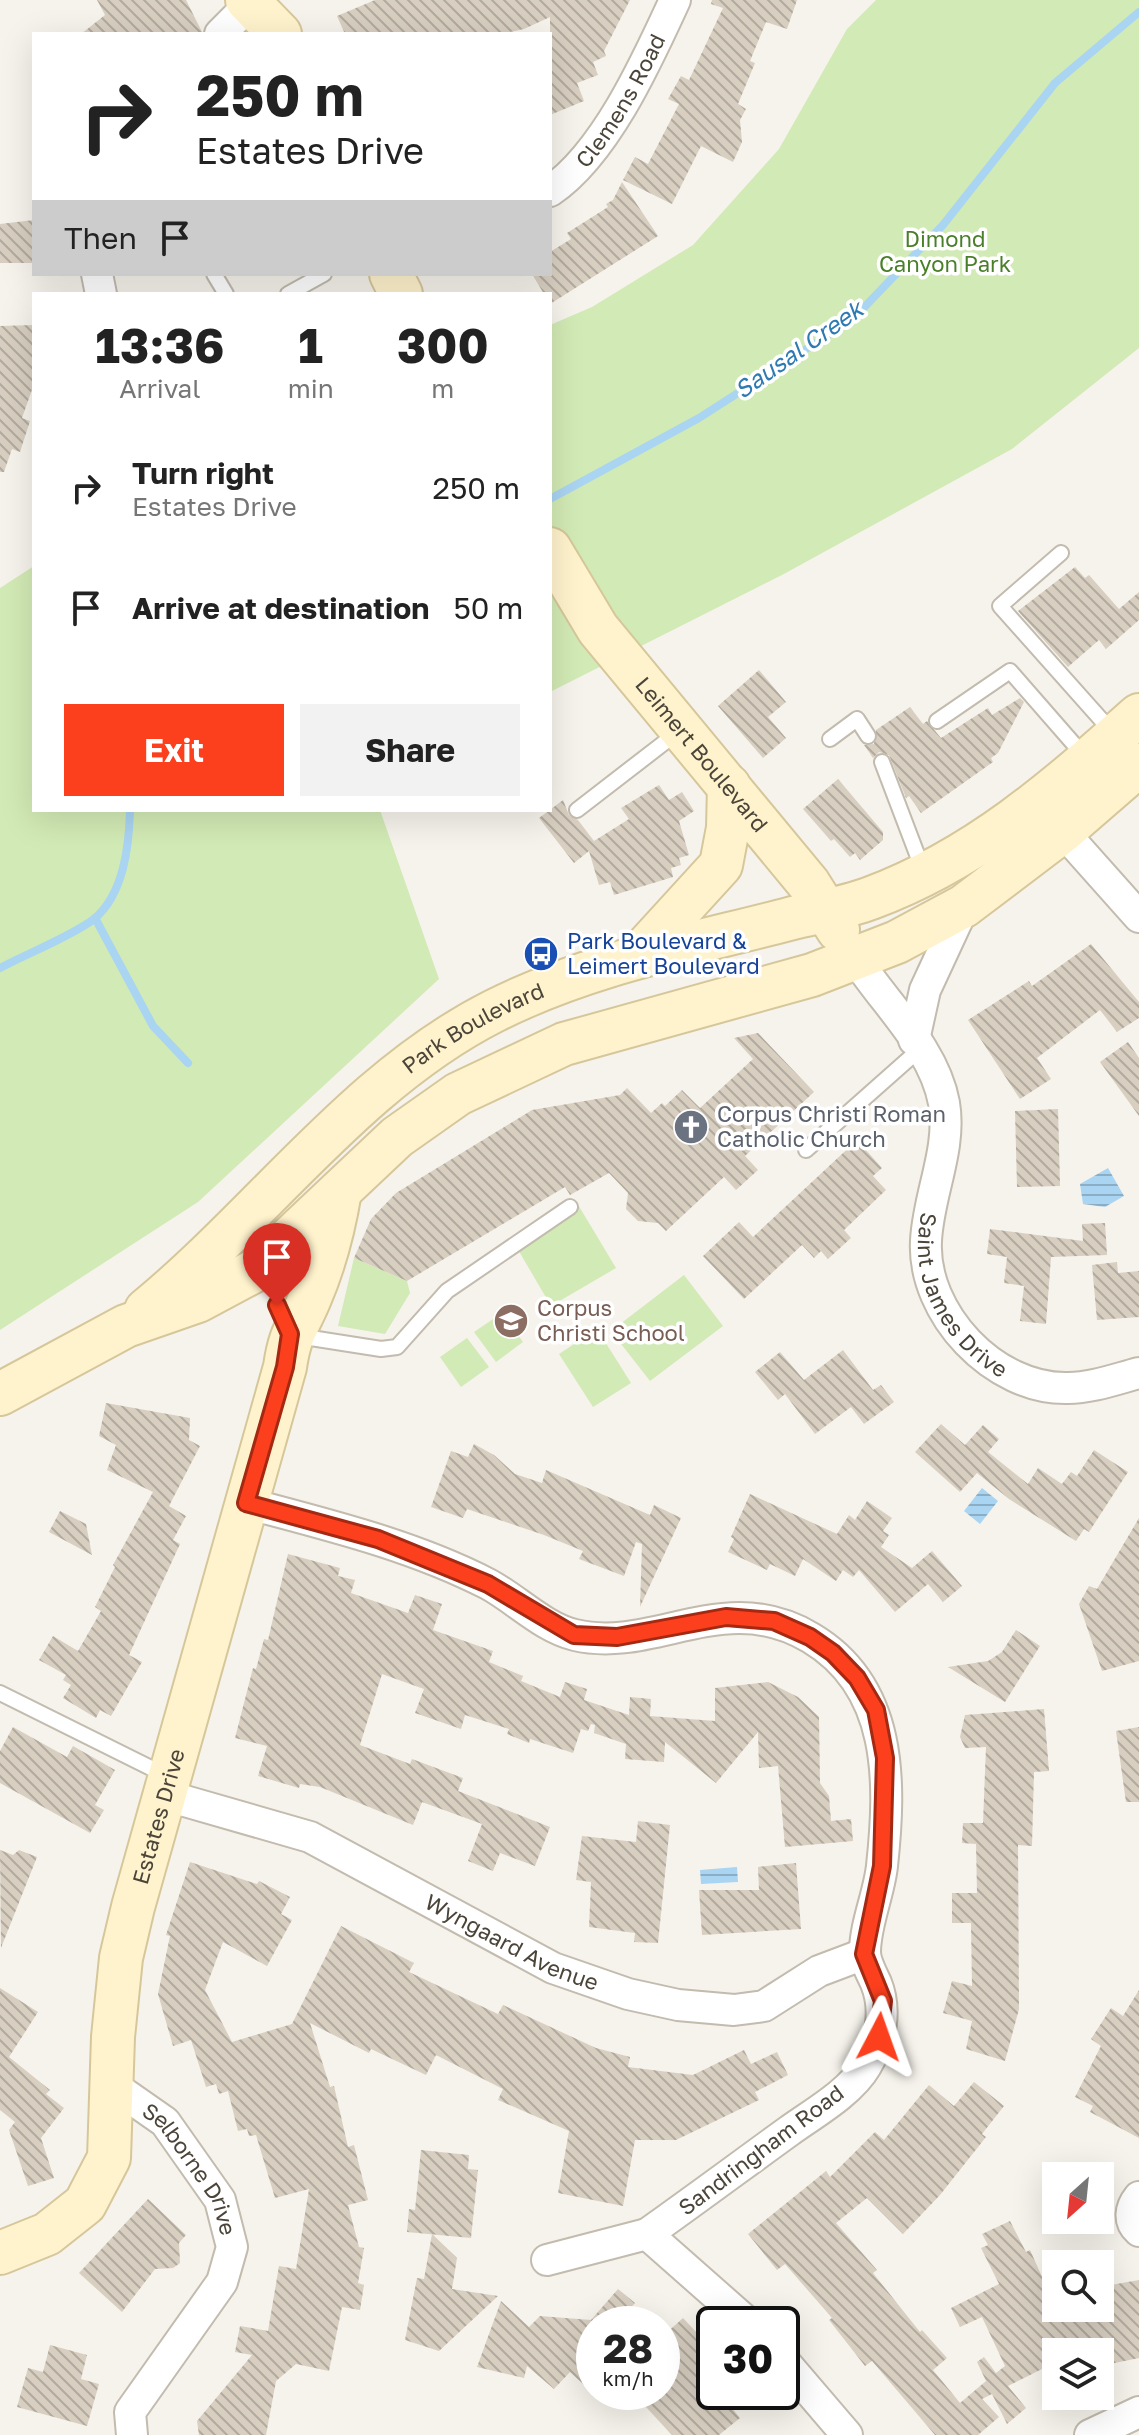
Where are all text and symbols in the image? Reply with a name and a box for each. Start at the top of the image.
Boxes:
street label: Clemens Road [569,29,670,173]
text: 250 m [196,61,364,128]
icon: right [64,64,168,168]
text: Estates Drive [196,129,424,172]
icon: arrive [153,216,197,260]
text: Then [64,220,137,256]
park label: Dimond Canyon Park [879,225,1011,277]
water label: Sausal Creek [728,292,870,404]
text: 13:36 [95,316,224,374]
text: 1 [298,316,323,374]
text: 300 [397,316,489,374]
text: Arrival [119,373,201,404]
text: min [288,373,334,404]
text: m [431,373,454,404]
text: Turn right [132,455,274,491]
icon: right [64,466,108,510]
text: 250 m [433,470,520,506]
text: Estates Drive [132,491,297,522]
icon: arrive [64,586,108,630]
text: Arrive at destination [132,590,429,626]
text: 50 m [453,590,523,626]
street label: Leimert Boulevard [630,671,774,837]
button: Exit [64,704,284,796]
button: Share [300,704,520,796]
place label: Park Boulevard & Leimert Boulevard [567,927,760,979]
bus stop icon: Park Boulevard & Leimert Boulevard [522,935,560,973]
street label: Park Boulevard [396,976,548,1079]
place label: Corpus Christi Roman Catholic Church [717,1100,946,1152]
church icon: Corpus Christi Roman Catholic Church [672,1108,710,1146]
street label: Saint James Drive [913,1211,1013,1383]
pin [243,1223,311,1305]
icon: arrive [255,1235,299,1279]
place label: Corpus Christi School [537,1294,685,1346]
school or university icon: Corpus Christi School [492,1302,530,1340]
street label: Estates Drive [126,1745,190,1887]
street label: Wyngaard Avenue [421,1888,602,1996]
position arrow [837,1995,921,2079]
street label: Sandringham Road [673,2079,849,2221]
street label: Selborne Drive [138,2097,242,2238]
north arrow [1042,2162,1114,2234]
map controls [1042,2162,1114,2410]
button: search [1042,2250,1114,2322]
speed limit sign: 30 [696,2306,800,2410]
text: 28 [603,2324,653,2372]
button: layers [1042,2338,1114,2410]
text: km/h [603,2366,653,2390]

